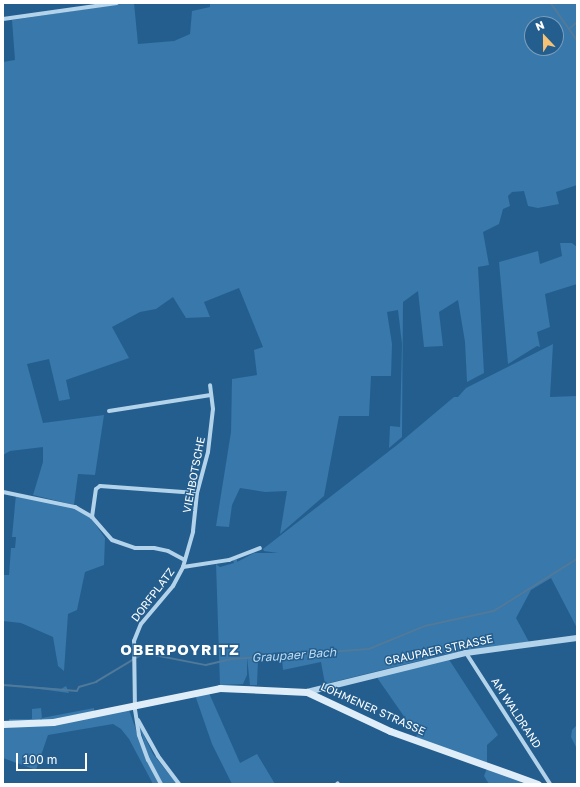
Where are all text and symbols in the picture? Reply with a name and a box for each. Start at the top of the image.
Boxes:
north arrow [524,16,564,56]
text: N [533,18,546,33]
street label: VIEHBOTSCHE [180,436,208,514]
street label: DORFPLATZ [129,566,177,624]
street label: GRAUPAER STRASSE [384,632,494,668]
district label: OBERPOYRITZ [120,641,240,659]
water label: Graupaer Bach [251,645,337,665]
street label: AM WALDRAND [488,675,544,751]
street label: LOHMENER STRASSE [319,680,427,738]
scale bar [18,745,89,771]
text: 100 m [23,752,57,767]

